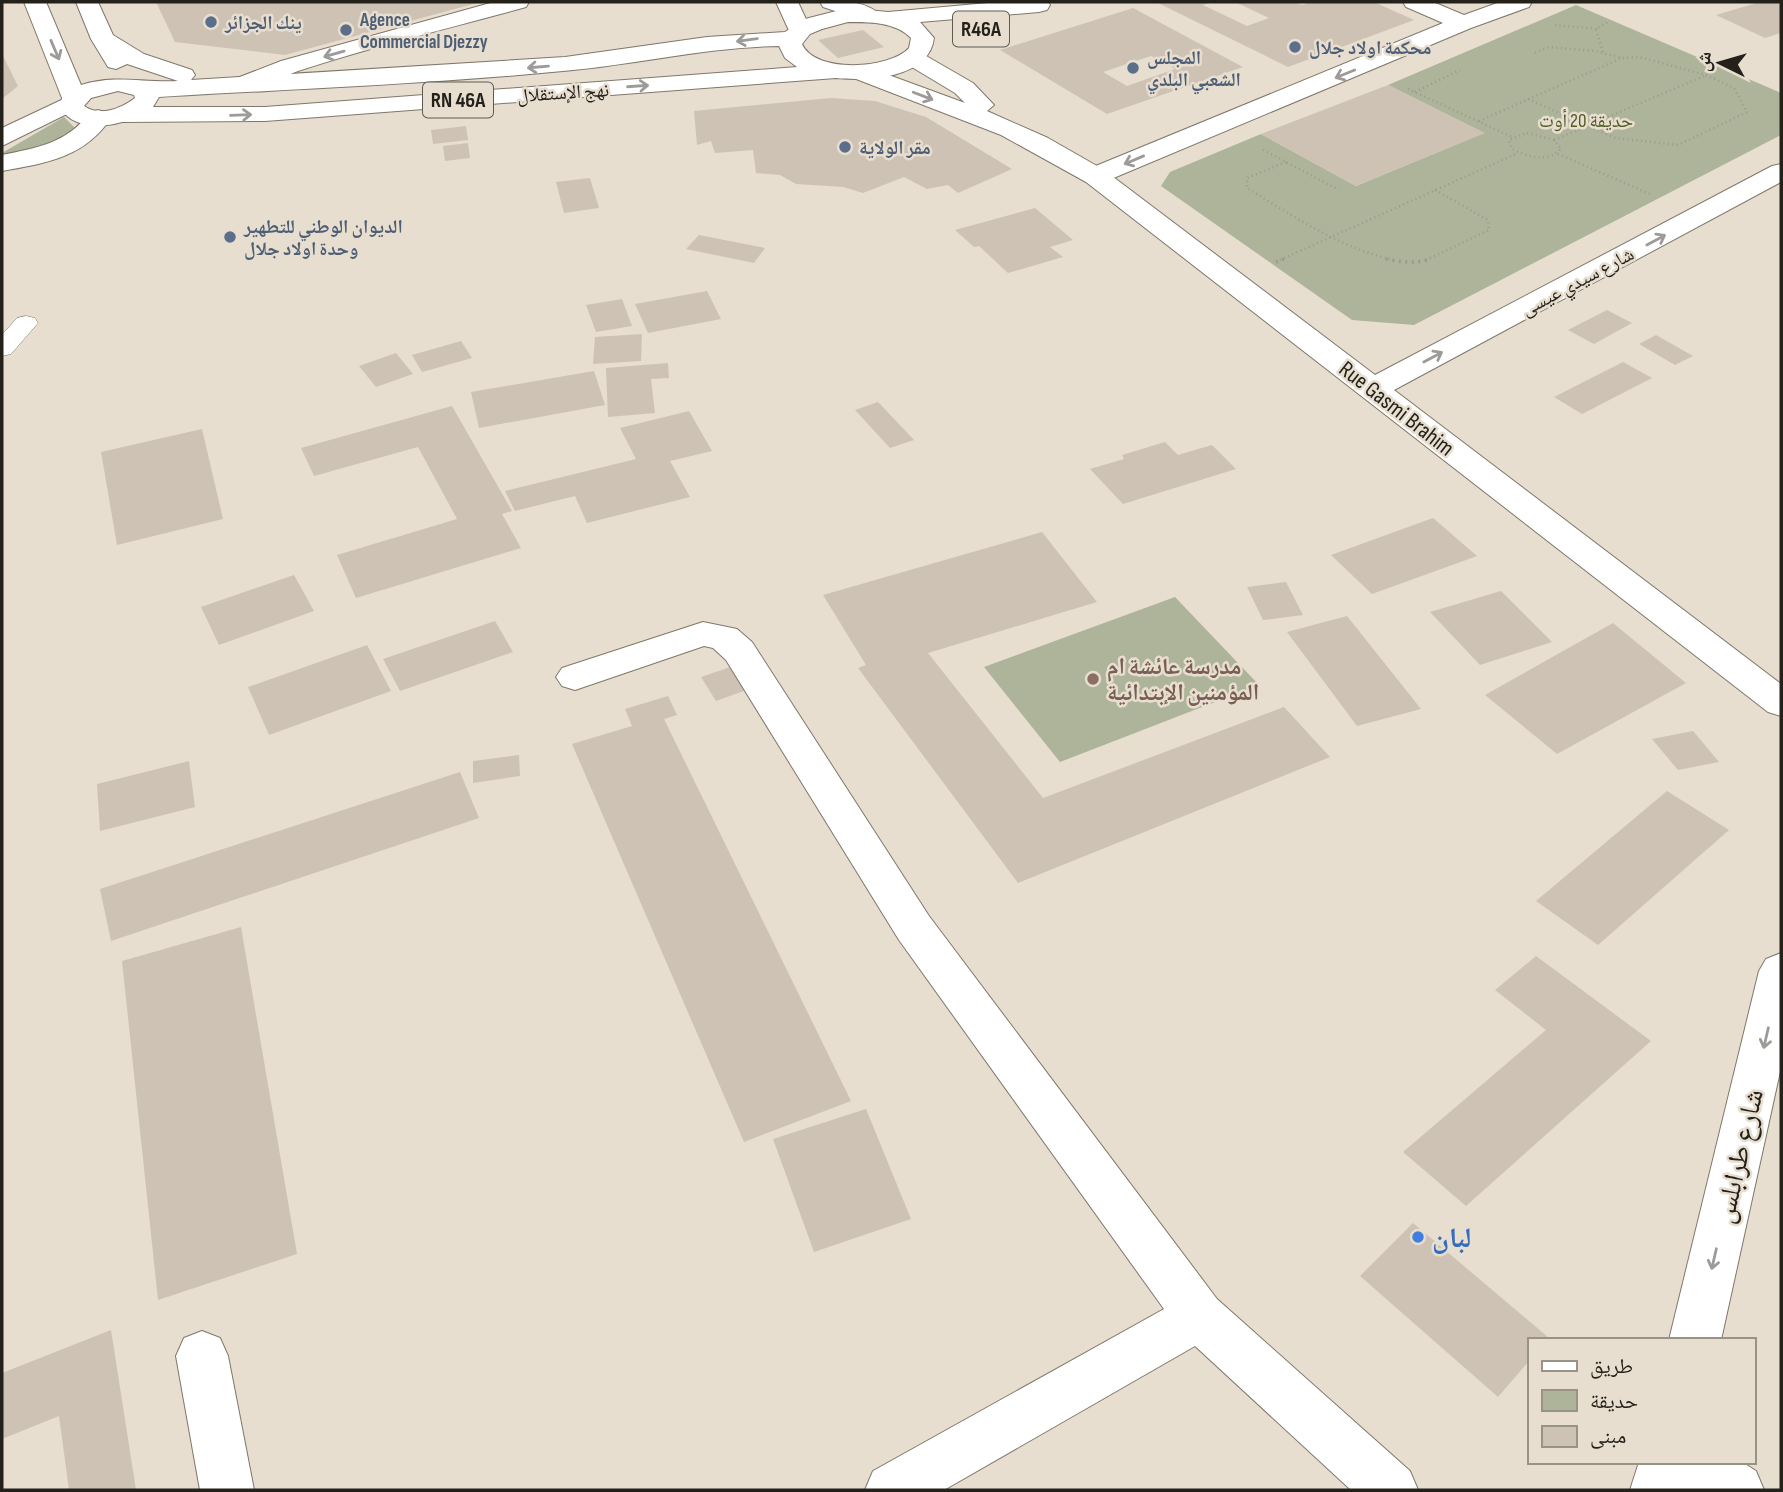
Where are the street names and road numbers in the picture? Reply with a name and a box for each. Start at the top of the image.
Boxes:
road number: R46A [953,12,1009,46]
street label: نهج الإستقلال [516,79,610,108]
road number: RN 46A [423,82,493,118]
street label: شارع سيدي عيسى [1517,243,1639,324]
street label: Rue Gasmi Brahim [1333,355,1460,462]
street label: شارع طرابلس [1708,1086,1771,1227]

